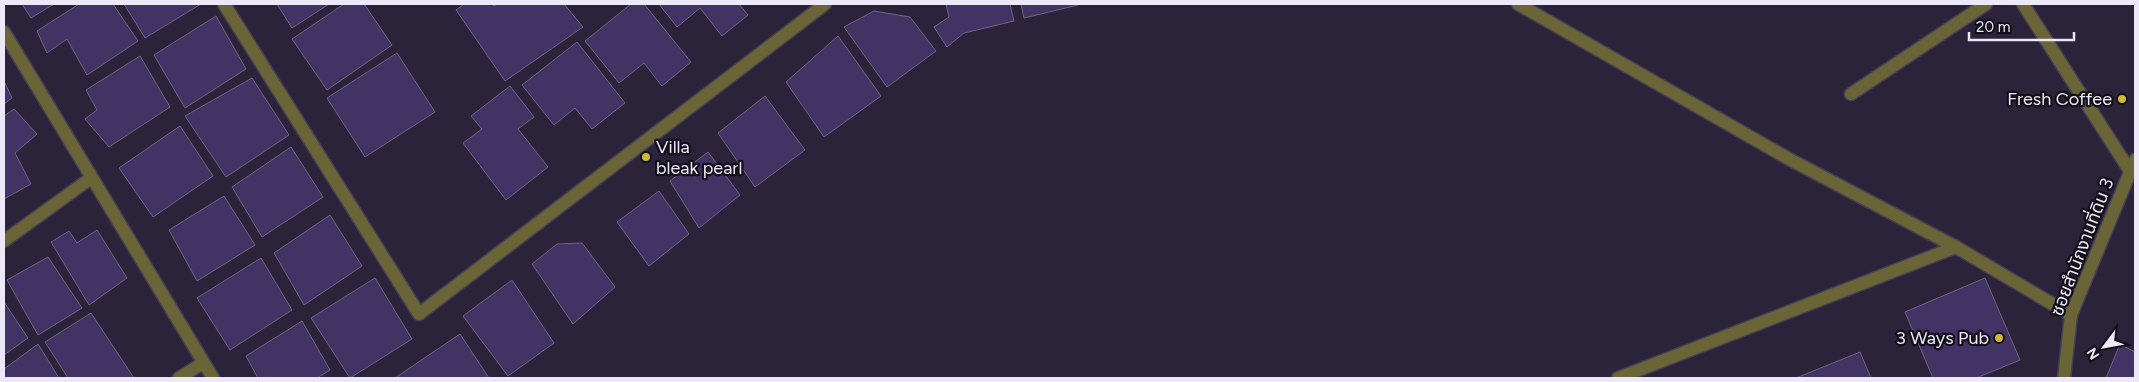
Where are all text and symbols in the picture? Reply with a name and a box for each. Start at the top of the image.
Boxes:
scale bar [1969,10,2074,42]
text: 20 m [1976,18,2010,36]
place label: Fresh Coffee [2007,88,2112,110]
marker: Fresh Coffee [2116,93,2128,105]
place label: Villa bleak pearl [656,136,742,179]
marker: Villa bleak pearl [640,151,652,163]
street label: ซอยสำนักงานที่ดิน 3 [2044,174,2118,319]
north arrow [2079,322,2129,372]
place label: 3 Ways Pub [1896,327,1989,349]
marker: 3 Ways Pub [1993,332,2005,344]
text: N [2083,345,2103,363]

